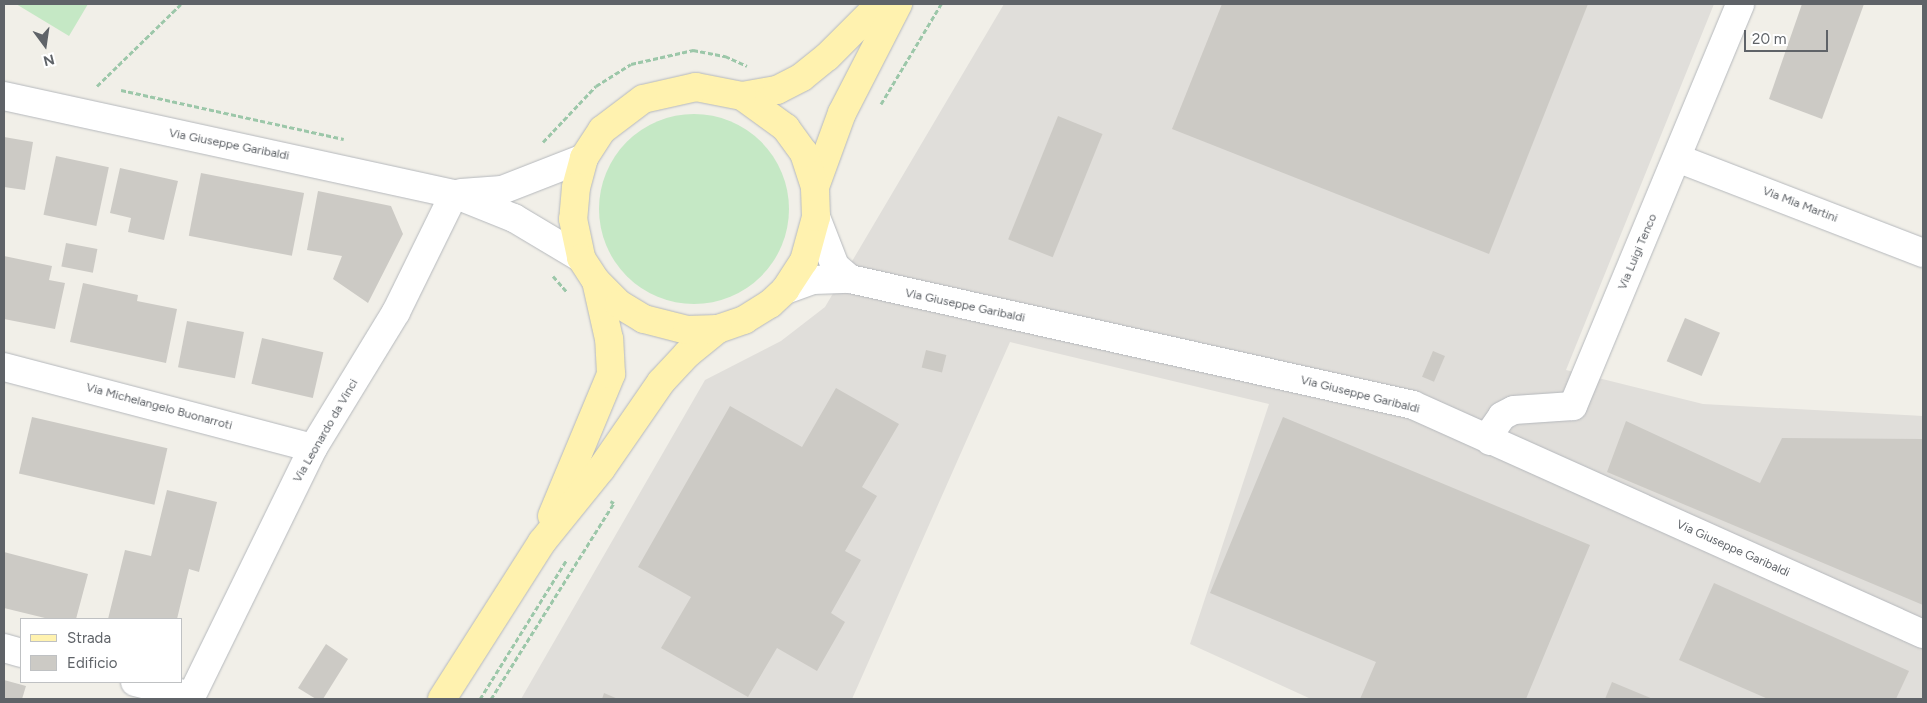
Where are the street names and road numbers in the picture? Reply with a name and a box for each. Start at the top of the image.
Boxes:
street label: Via Giuseppe Garibaldi [168,126,290,164]
street label: Via Mia Martini [1760,184,1840,226]
street label: Via Luigi Tenco [1615,212,1661,292]
street label: Via Giuseppe Garibaldi [904,286,1026,326]
street label: Via Giuseppe Garibaldi [1299,373,1421,417]
street label: Via Leonardo da Vinci [291,377,361,485]
street label: Via Michelangelo Buonarroti [84,381,234,433]
street label: Via Giuseppe Garibaldi [1674,518,1792,580]

